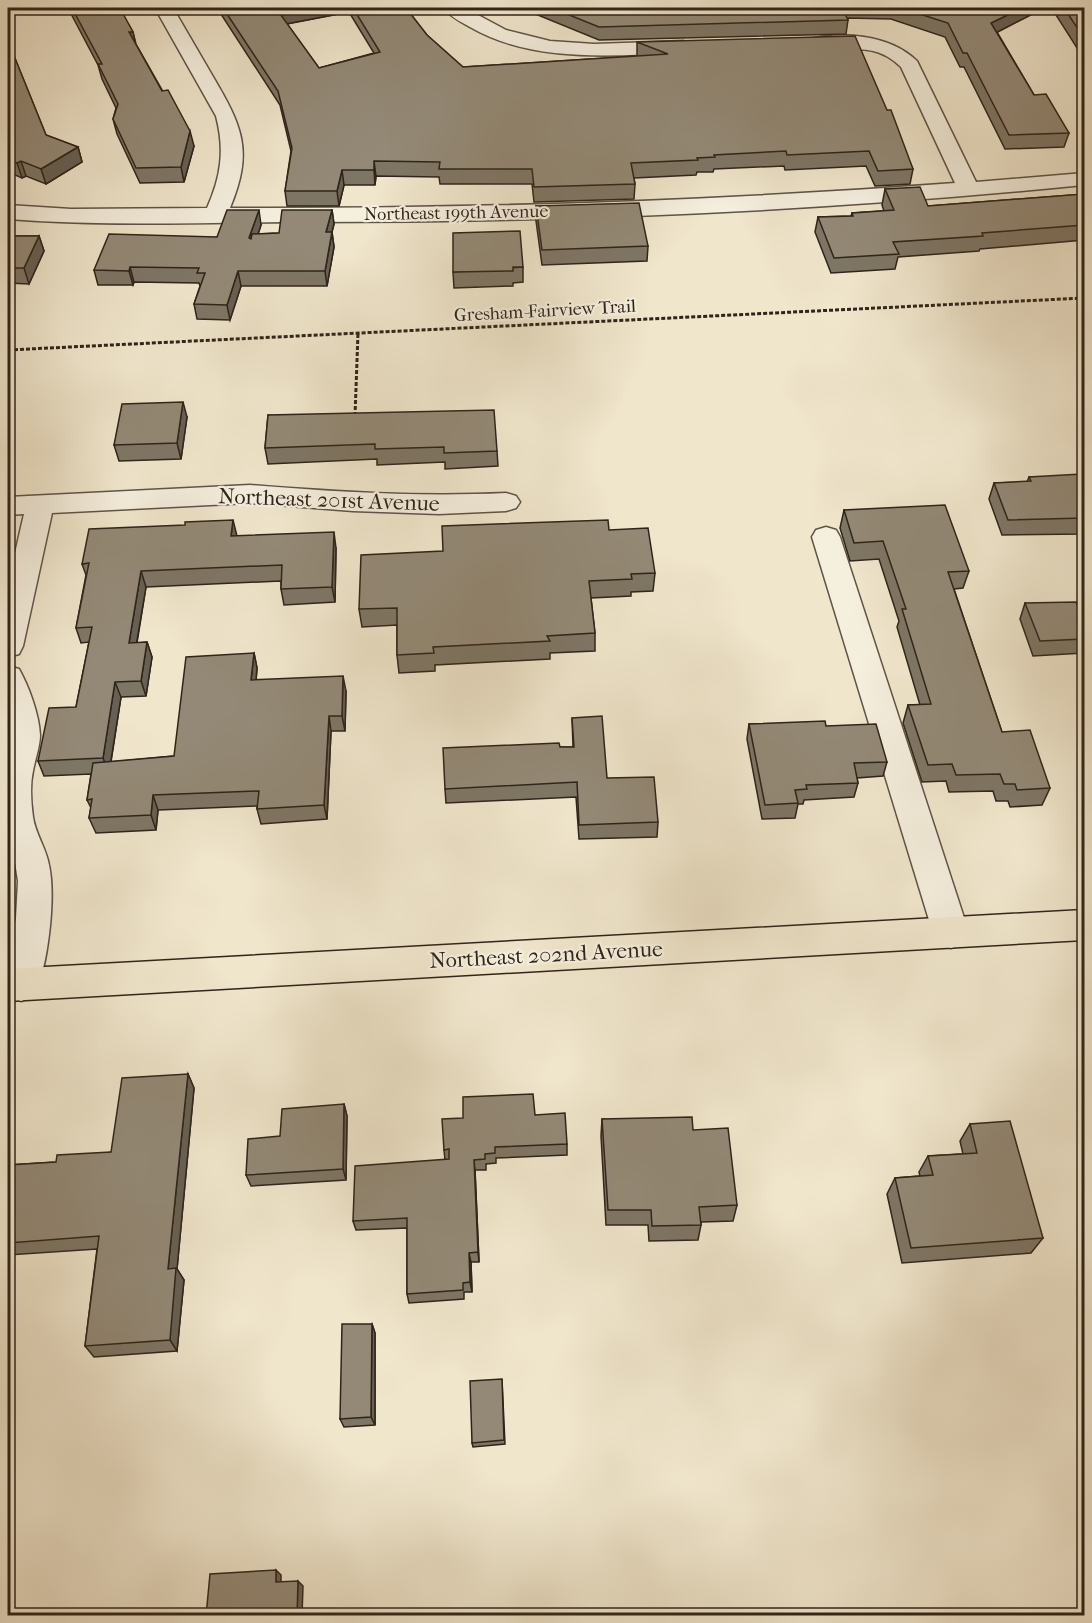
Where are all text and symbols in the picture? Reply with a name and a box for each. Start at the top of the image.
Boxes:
street label: Northeast 199th Avenue [364,201,548,225]
street label: Gresham-Fairview Trail [454,296,636,326]
street label: Northeast 201st Avenue [218,483,440,517]
street label: Northeast 202nd Avenue [429,936,664,974]

